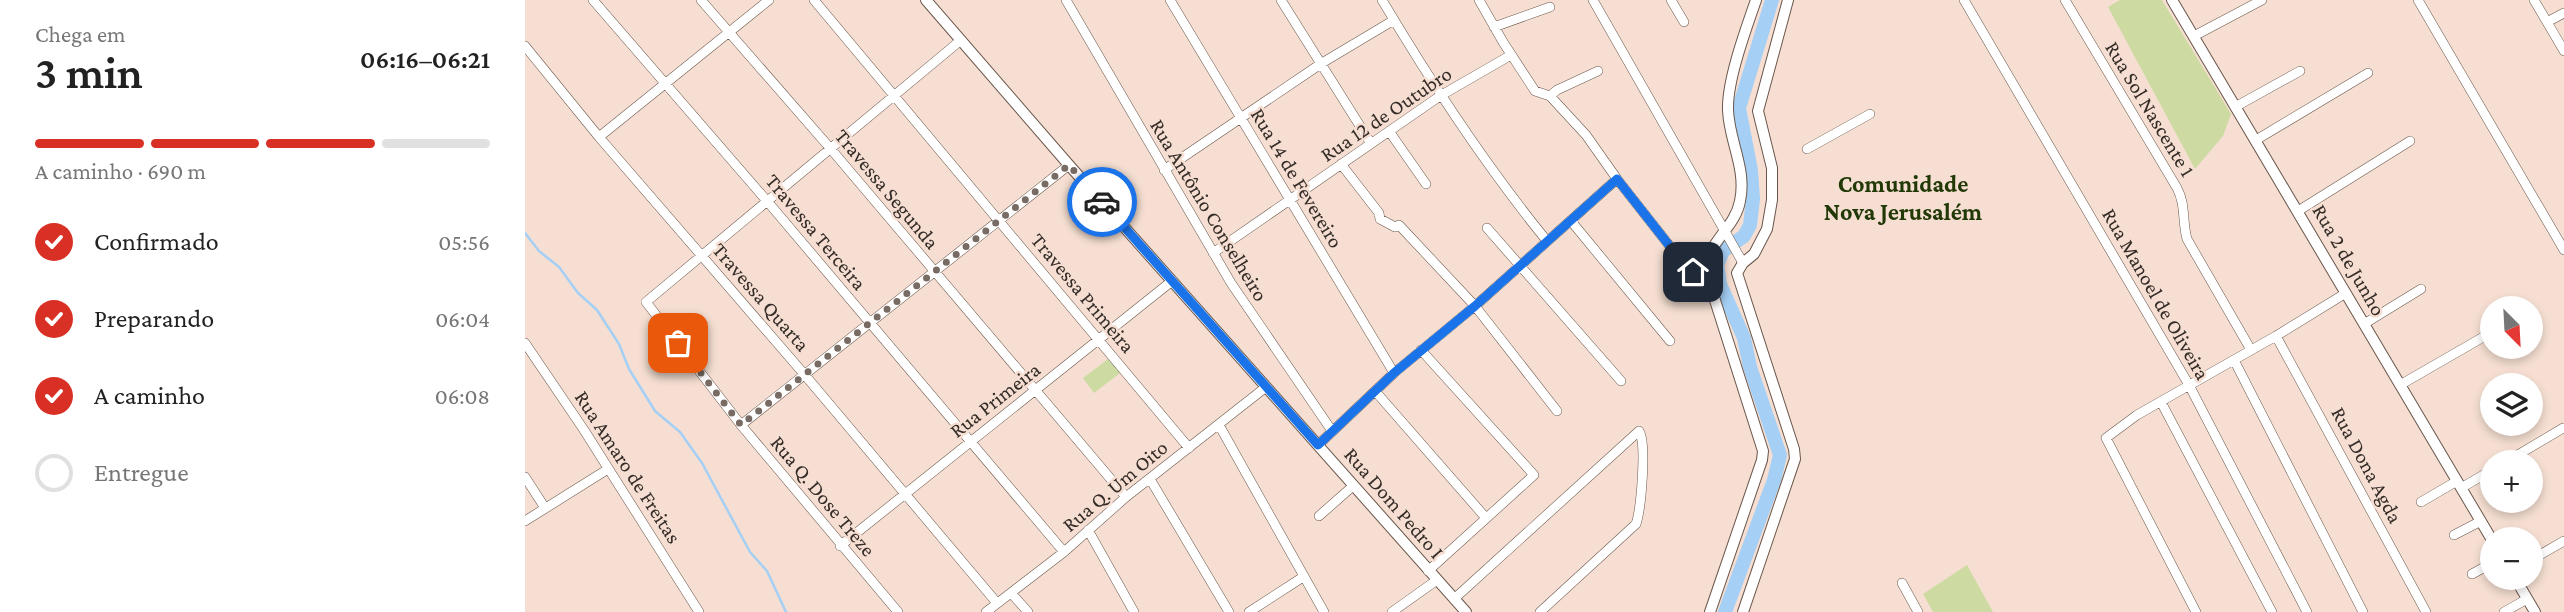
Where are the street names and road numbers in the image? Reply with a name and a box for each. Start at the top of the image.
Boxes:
street label: Rua Sol Nascente 1 [2100,37,2200,181]
street label: Rua 12 de Outubro [1316,61,1456,167]
street label: Rua 14 de Fevereiro [1246,104,1348,252]
street label: Rua Antônio Conselheiro [1145,115,1273,305]
street label: Travessa Segunda [830,124,944,254]
street label: Travessa Terceira [761,169,872,295]
street label: Rua 2 de Junho [2307,200,2391,320]
street label: Rua Manoel de Oliveira [2097,204,2215,384]
street label: Travessa Primeira [1026,228,1140,358]
street label: Travessa Quarta [707,238,815,356]
street label: Rua Primeira [945,357,1045,443]
street label: Rua Amaro de Freitas [570,386,686,548]
street label: Rua Dona Agda [2326,403,2408,527]
street label: Rua Q. Dose Treze [766,431,880,561]
street label: Rua Q. Um Oito [1058,435,1172,537]
street label: Rua Dom Pedro I [1339,442,1449,564]

